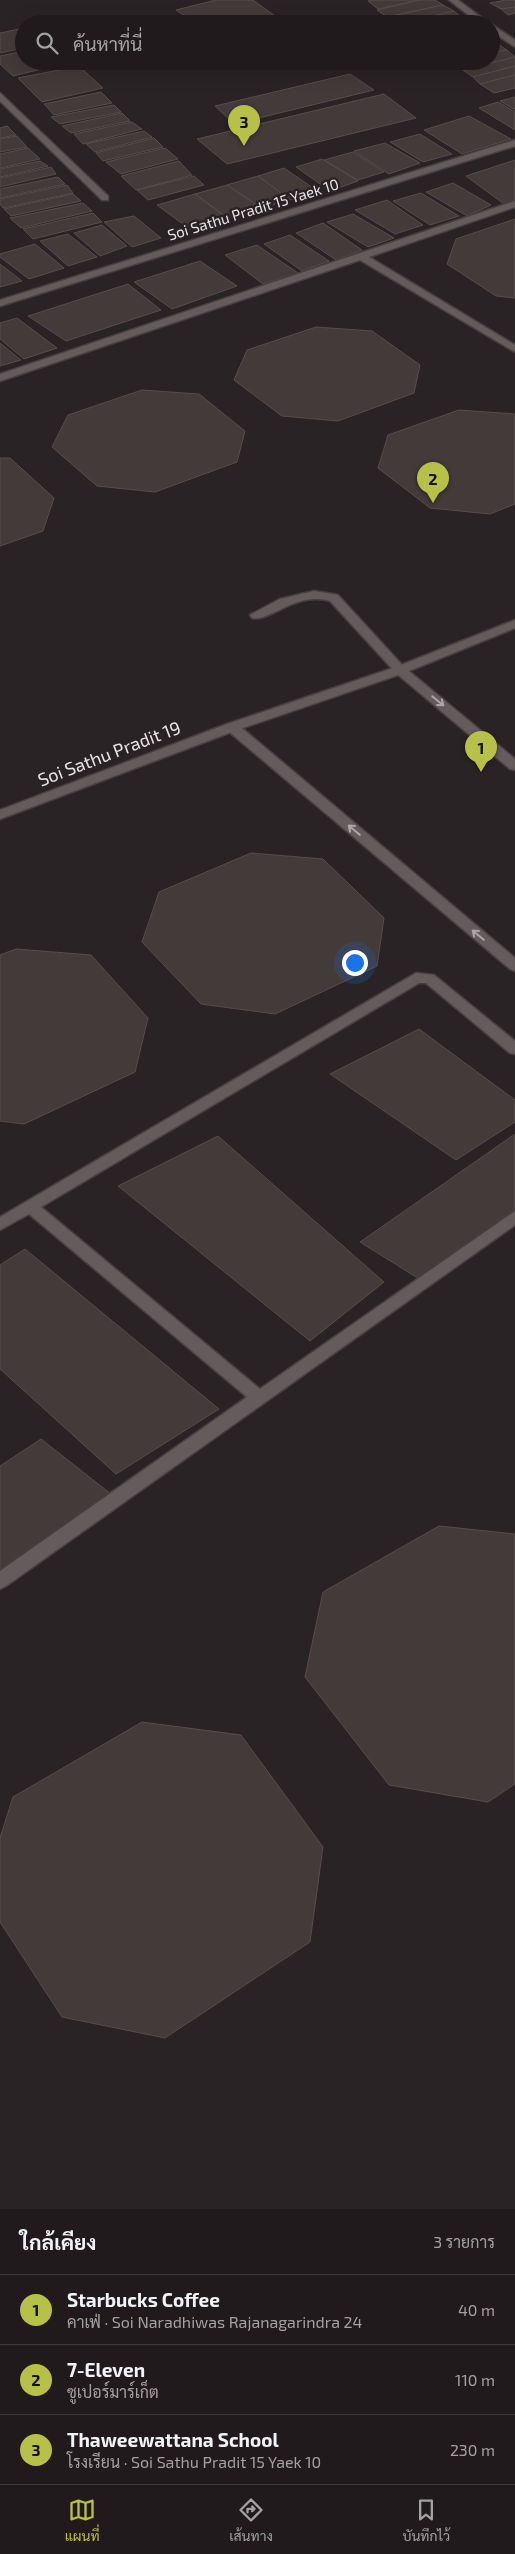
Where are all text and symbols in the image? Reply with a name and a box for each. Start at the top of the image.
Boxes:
search box [15,15,500,70]
icon: search [33,29,61,57]
text: ค้นหาที่นี่ [73,32,142,55]
pin: 3 [228,105,260,146]
street label: Soi Sathu Pradit 15 Yaek 10 [165,174,341,244]
pin: 2 [417,462,449,503]
one-way arrow [431,695,444,706]
street label: Soi Sathu Pradit 19 [34,716,184,790]
pin: 1 [465,731,497,772]
one-way arrow [347,824,360,836]
one-way arrow [472,929,485,940]
your location [342,950,368,976]
text: ใกล้เคียง [20,2229,96,2254]
text: 3 รายการ [433,2232,495,2251]
text: Starbucks Coffee [67,2288,220,2311]
text: 1 [33,2300,39,2319]
text: 40 m [458,2300,495,2319]
text: คาเฟ่ · Soi Naradhiwas Rajanagarindra 24 [67,2312,362,2331]
text: 7-Eleven [67,2358,145,2381]
text: 2 [31,2370,41,2389]
text: 110 m [455,2370,495,2389]
text: ซูเปอร์มาร์เก็ต [67,2382,159,2401]
text: Thaweewattana School [67,2428,279,2451]
text: 3 [31,2440,41,2459]
text: 230 m [450,2440,495,2459]
text: โรงเรียน · Soi Sathu Pradit 15 Yaek 10 [67,2452,321,2471]
tab: แผนที่ [65,2496,100,2544]
tab: เส้นทาง [229,2496,273,2544]
tab: บันทึกไว้ [402,2496,450,2544]

